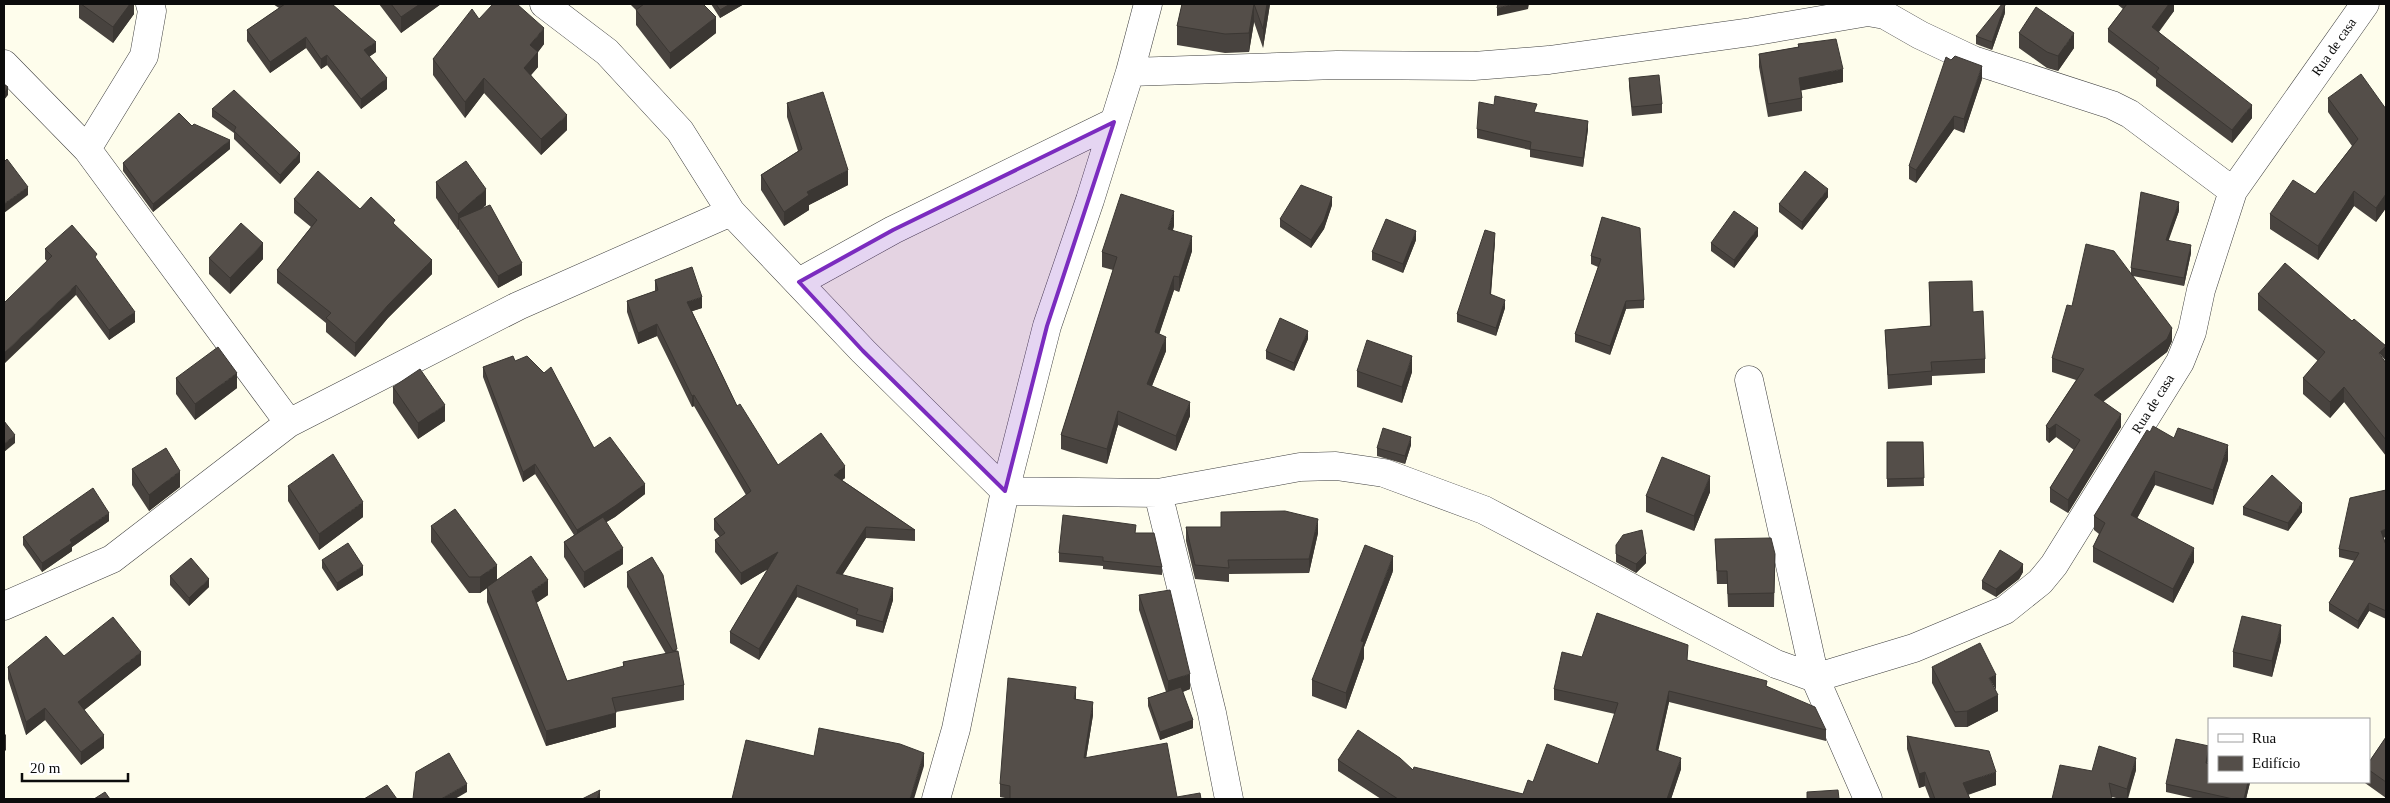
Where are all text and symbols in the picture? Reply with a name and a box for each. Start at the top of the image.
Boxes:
street label: Rua de casa [2309,15,2360,79]
street label: Rua de casa [2129,371,2177,436]
legend [2208,718,2370,783]
text: Rua [2252,730,2277,746]
scale bar [22,750,129,782]
text: Edifício [2252,755,2300,771]
text: 20 m [30,760,61,776]

